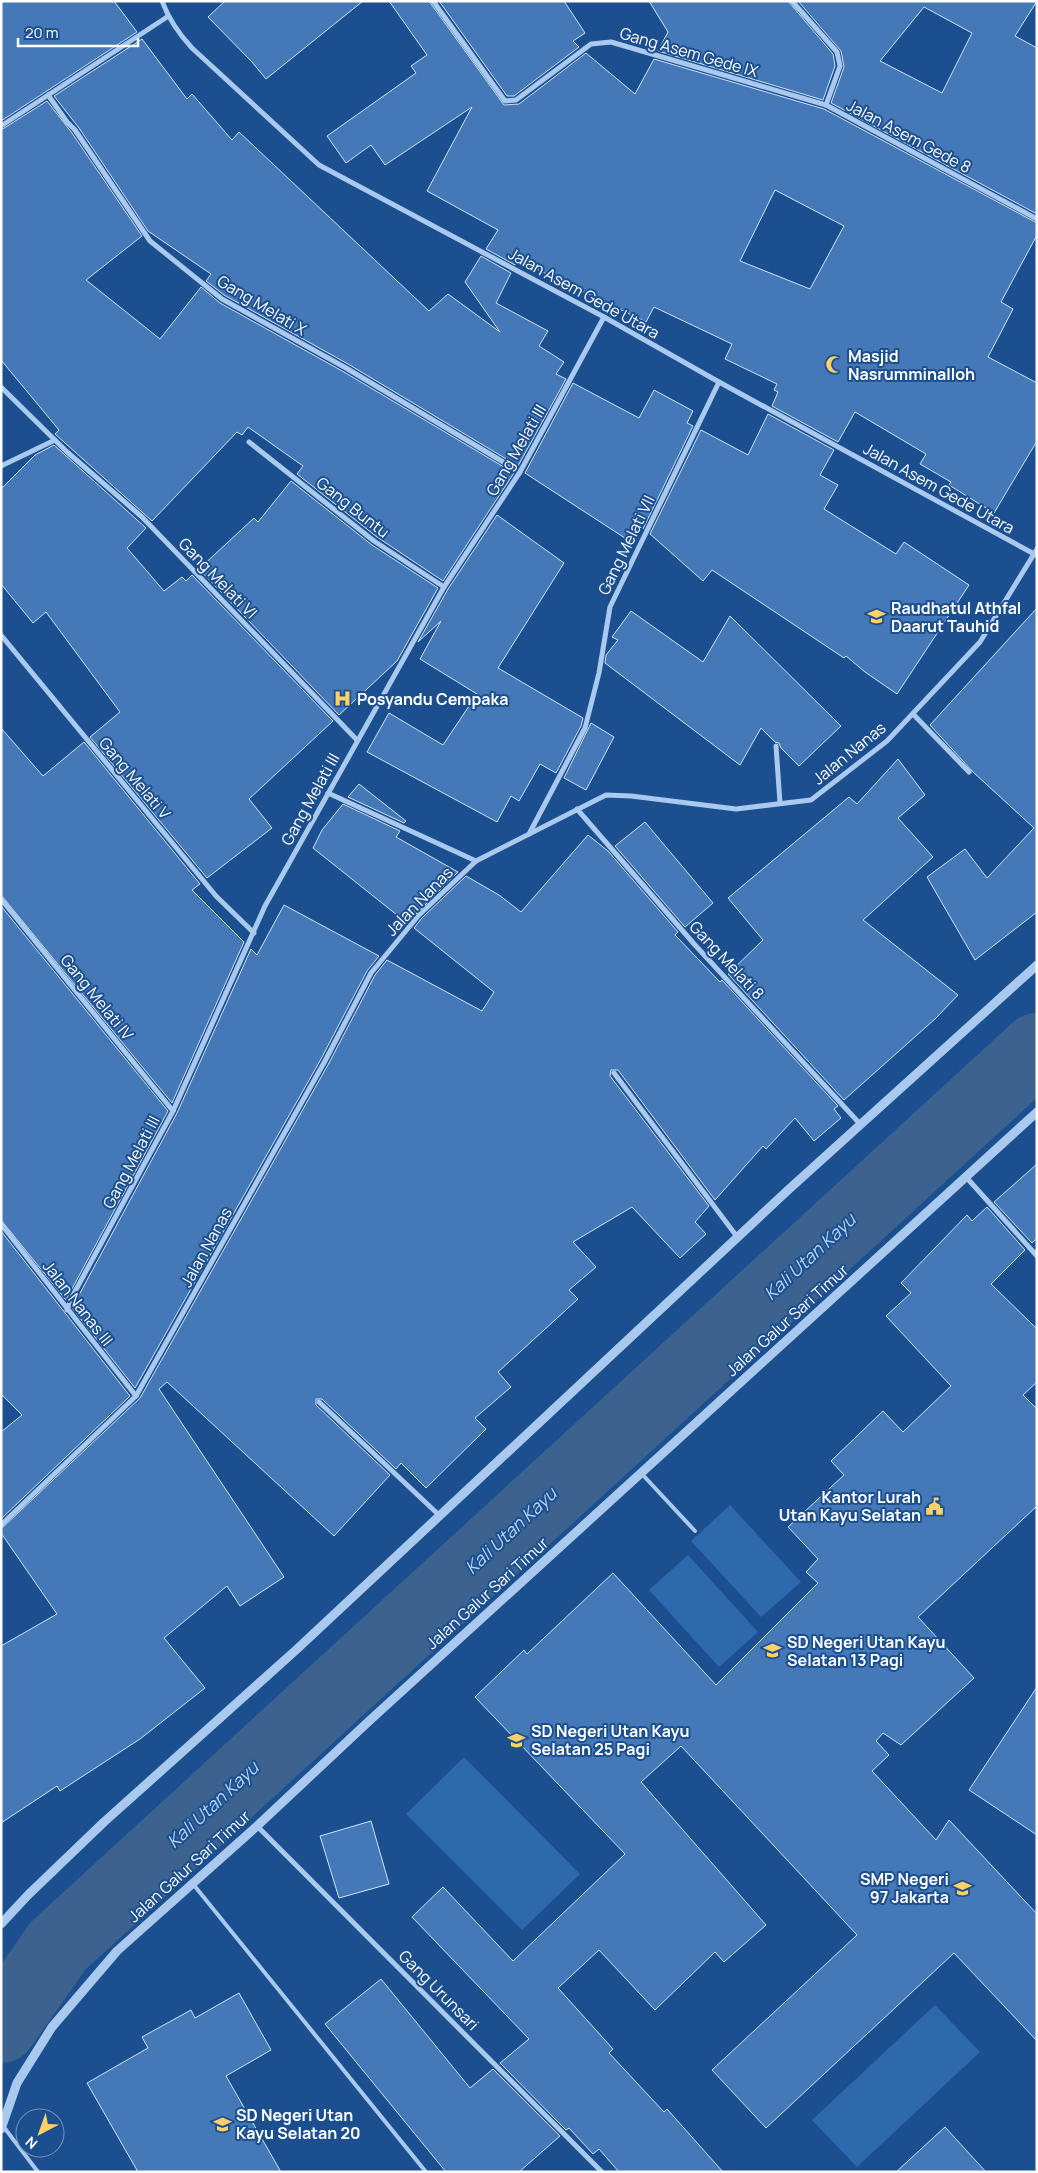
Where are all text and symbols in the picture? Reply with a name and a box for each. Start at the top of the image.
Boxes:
scale bar [18,15,138,47]
text: 20 m [25,22,58,43]
street label: Gang Asem Gede IX [617,22,761,82]
street label: Jalan Asem Gede 8 [843,94,975,178]
street label: Jalan Asem Gede Utara [505,242,663,344]
street label: Gang Melati X [213,270,311,341]
place label: Masjid Nasrumminalloh [848,345,975,385]
mosque icon: Masjid Nasrumminalloh [824,355,844,375]
street label: Gang Melati III [481,400,551,500]
street label: Jalan Asem Gede Utara [860,437,1018,539]
street label: Gang Buntu [312,472,394,542]
street label: Gang Melati VII [592,492,660,598]
street label: Gang Melati VI [174,533,262,623]
place label: Raudhatul Athfal Daarut Tauhid [891,597,1021,637]
school or university icon: Raudhatul Athfal Daarut Tauhid [867,607,887,627]
place label: Posyandu Cempaka [357,688,508,710]
hospital icon: Posyandu Cempaka [333,689,353,709]
street label: Jalan Nanas [808,717,890,789]
street label: Gang Melati V [94,732,176,824]
street label: Gang Melati III [276,749,344,849]
street label: Jalan Nanas [380,862,458,940]
street label: Gang Melati 8 [685,916,769,1004]
street label: Gang Melati IV [56,949,139,1045]
street label: Gang Melati III [97,1112,165,1212]
street label: Jalan Nanas [175,1203,237,1291]
water label: Kali Utan Kayu [758,1207,861,1305]
street label: Jalan Nanas III [38,1256,118,1350]
street label: Jalan Galur Sari Timur [721,1259,853,1381]
water label: Kali Utan Kayu [459,1481,562,1579]
place label: Kantor Lurah Utan Kayu Selatan [779,1486,921,1526]
public building icon: Kantor Lurah Utan Kayu Selatan [925,1496,945,1516]
street label: Jalan Galur Sari Timur [421,1532,553,1654]
place label: SD Negeri Utan Kayu Selatan 13 Pagi [787,1631,946,1671]
school or university icon: SD Negeri Utan Kayu Selatan 13 Pagi [763,1641,783,1661]
place label: SD Negeri Utan Kayu Selatan 25 Pagi [531,1720,690,1760]
school or university icon: SD Negeri Utan Kayu Selatan 25 Pagi [507,1730,527,1750]
water label: Kali Utan Kayu [161,1755,264,1853]
street label: Jalan Galur Sari Timur [123,1805,255,1927]
place label: SMP Negeri 97 Jakarta [860,1868,949,1908]
school or university icon: SMP Negeri 97 Jakarta [953,1878,973,1898]
street label: Gang Urunsari [394,1945,484,2035]
place label: SD Negeri Utan Kayu Selatan 20 [236,2104,361,2144]
north arrow [15,2108,65,2158]
school or university icon: SD Negeri Utan Kayu Selatan 20 [212,2114,232,2134]
text: N [21,2133,41,2154]

